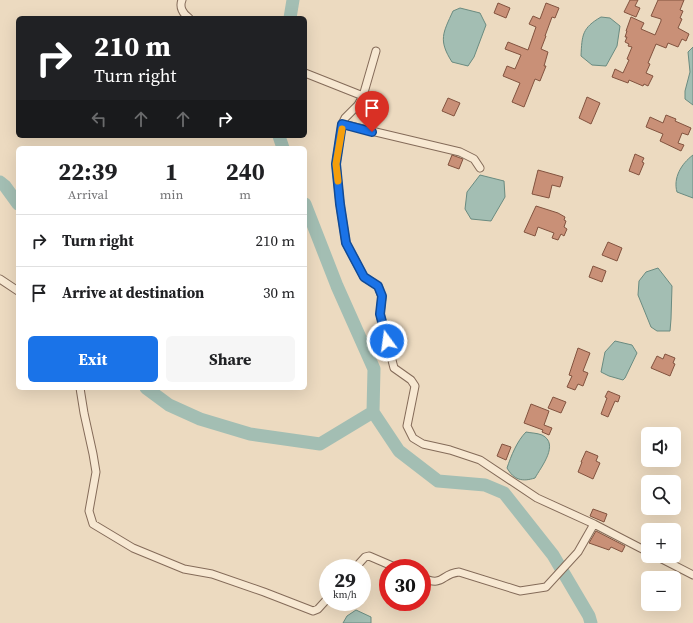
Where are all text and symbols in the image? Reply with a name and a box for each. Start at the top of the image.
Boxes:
text: 210 m [94,27,171,65]
icon: right [28,32,80,84]
text: Turn right [94,63,176,88]
pin [355,91,389,132]
icon: arrive [361,97,383,119]
icon: left [88,108,110,130]
icon: ahead [130,108,152,130]
icon: ahead [172,108,194,130]
icon: right [214,108,236,130]
text: 22:39 [58,155,118,188]
text: 1 [165,155,178,188]
text: 240 [226,155,265,188]
text: Arrival [68,186,108,203]
text: min [160,186,183,203]
text: m [239,186,251,203]
icon: right [28,230,50,252]
text: Turn right [62,230,134,251]
text: 210 m [255,230,295,251]
icon: arrive [28,282,50,304]
text: Arrive at destination [62,282,204,303]
text: 30 m [263,282,295,303]
position arrow [366,320,408,362]
button: Exit [28,336,158,382]
button: Share [166,336,295,382]
map controls [641,427,681,611]
button: sound [641,427,681,467]
button: search [641,475,681,515]
button: + [641,523,681,563]
speed limit sign: 30 [379,559,431,611]
text: 29 [334,566,356,594]
button: − [641,571,681,611]
text: km/h [333,588,357,601]

